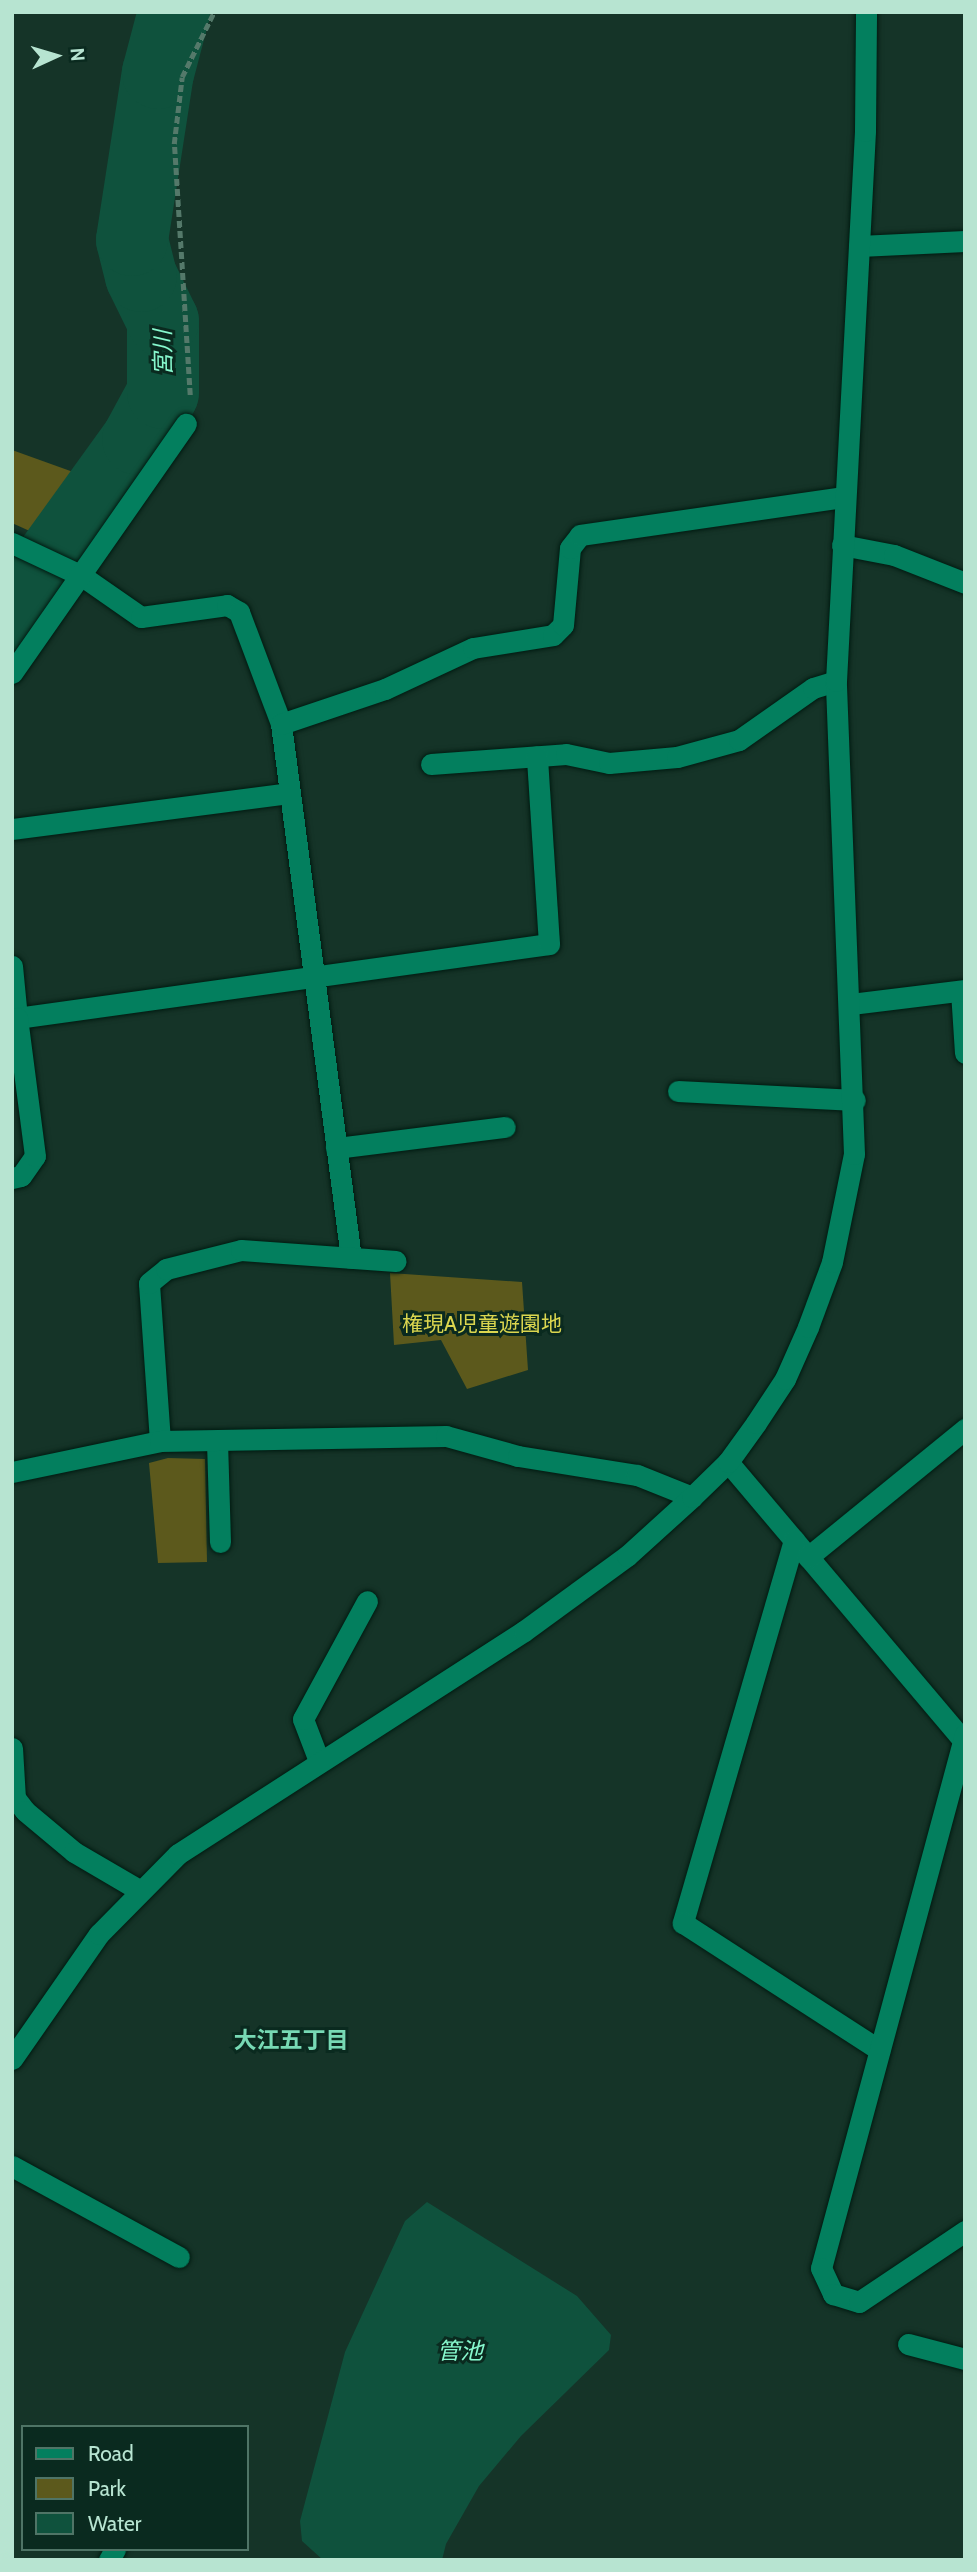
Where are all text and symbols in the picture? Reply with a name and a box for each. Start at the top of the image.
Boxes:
north arrow [21,21,91,91]
text: N [66,47,89,62]
water label: 宮川 [149,330,177,376]
park label: 権現A児童遊園地 [402,1311,562,1337]
district label: 大江五丁目 [234,2026,348,2054]
water label: 管池 [437,2337,483,2365]
legend [21,2425,248,2551]
text: Road [88,2441,134,2466]
text: Park [88,2476,126,2501]
text: Water [88,2511,141,2536]

